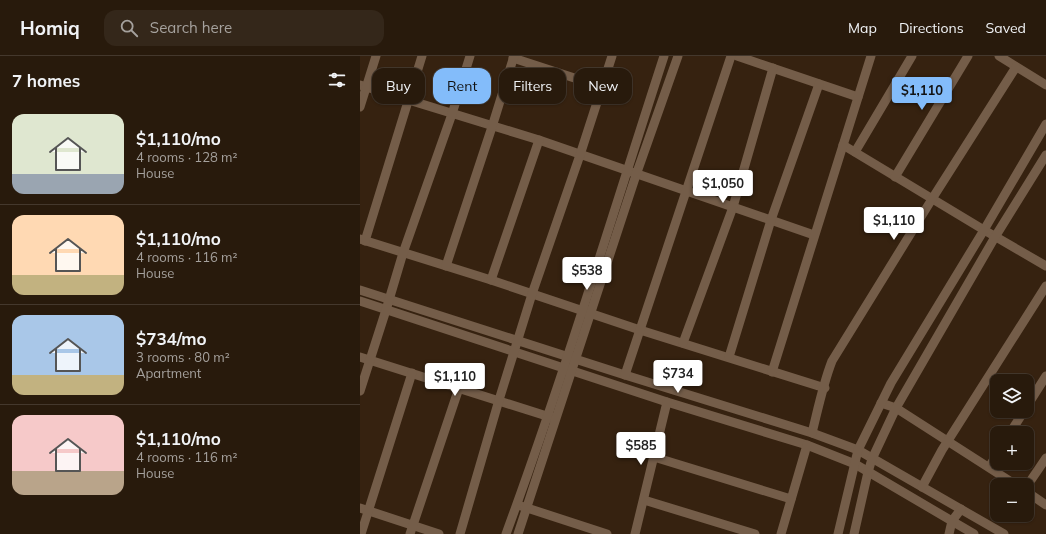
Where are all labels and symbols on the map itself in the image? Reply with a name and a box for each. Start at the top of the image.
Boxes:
pin: $1,110 [889,77,955,111]
pin: $1,050 [690,170,756,204]
pin: $1,110 [861,207,927,241]
pin: $538 [563,257,611,291]
pin: $734 [654,360,702,394]
pin: $1,110 [422,363,488,397]
pin: $585 [617,432,665,466]

